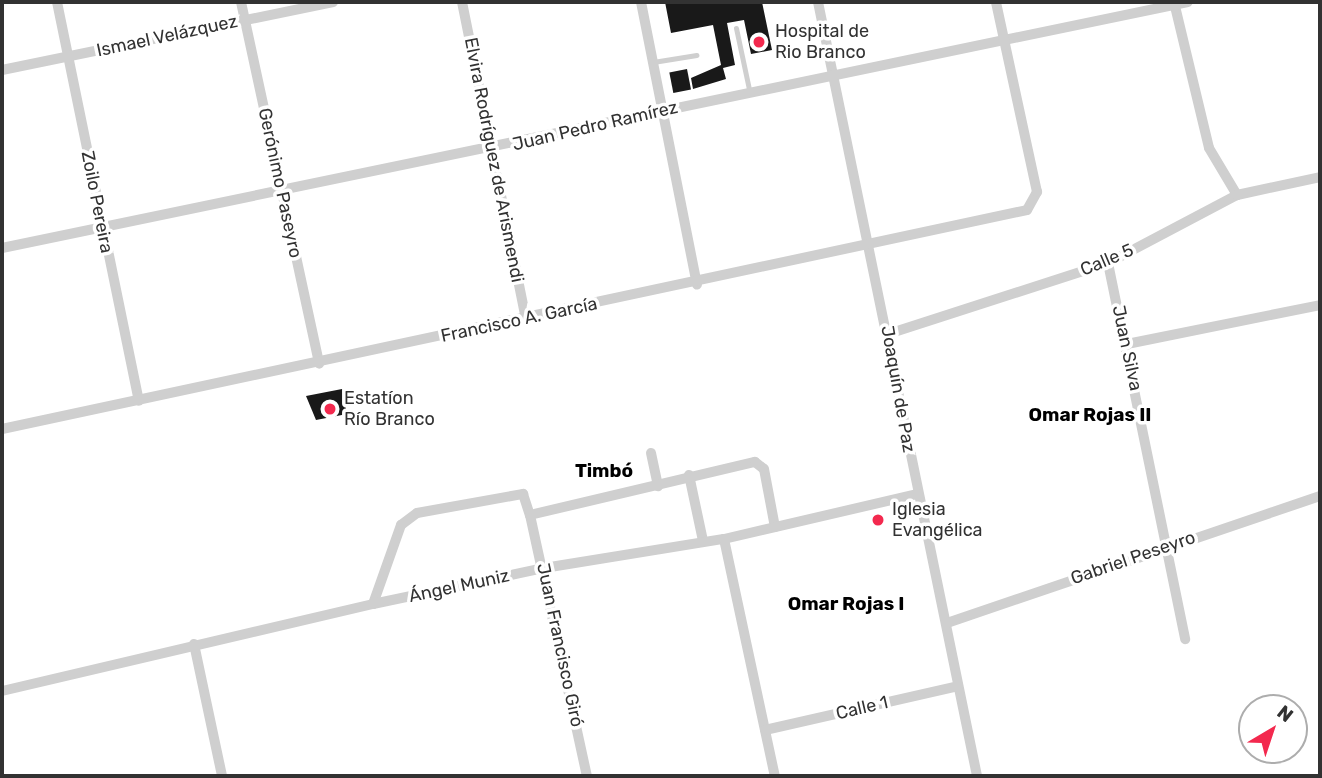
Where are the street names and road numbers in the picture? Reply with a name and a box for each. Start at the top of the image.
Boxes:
street label: Ismael Velázquez [94,10,240,62]
street label: Elvira Rodríguez de Arismendi [460,35,528,285]
street label: Juan Pedro Ramírez [510,96,680,156]
street label: Gerónimo Paseyro [254,106,306,260]
street label: Zoilo Pereira [77,149,117,255]
street label: Calle 5 [1077,239,1137,281]
street label: Francisco A. García [438,293,600,347]
street label: Juan Silva [1107,303,1147,393]
street label: Joaquín de Paz [876,324,920,454]
street label: Gabriel Peseyro [1068,527,1198,589]
street label: Juan Francisco Giró [532,561,588,729]
street label: Ángel Muniz [407,565,511,607]
street label: Calle 1 [834,692,890,724]

